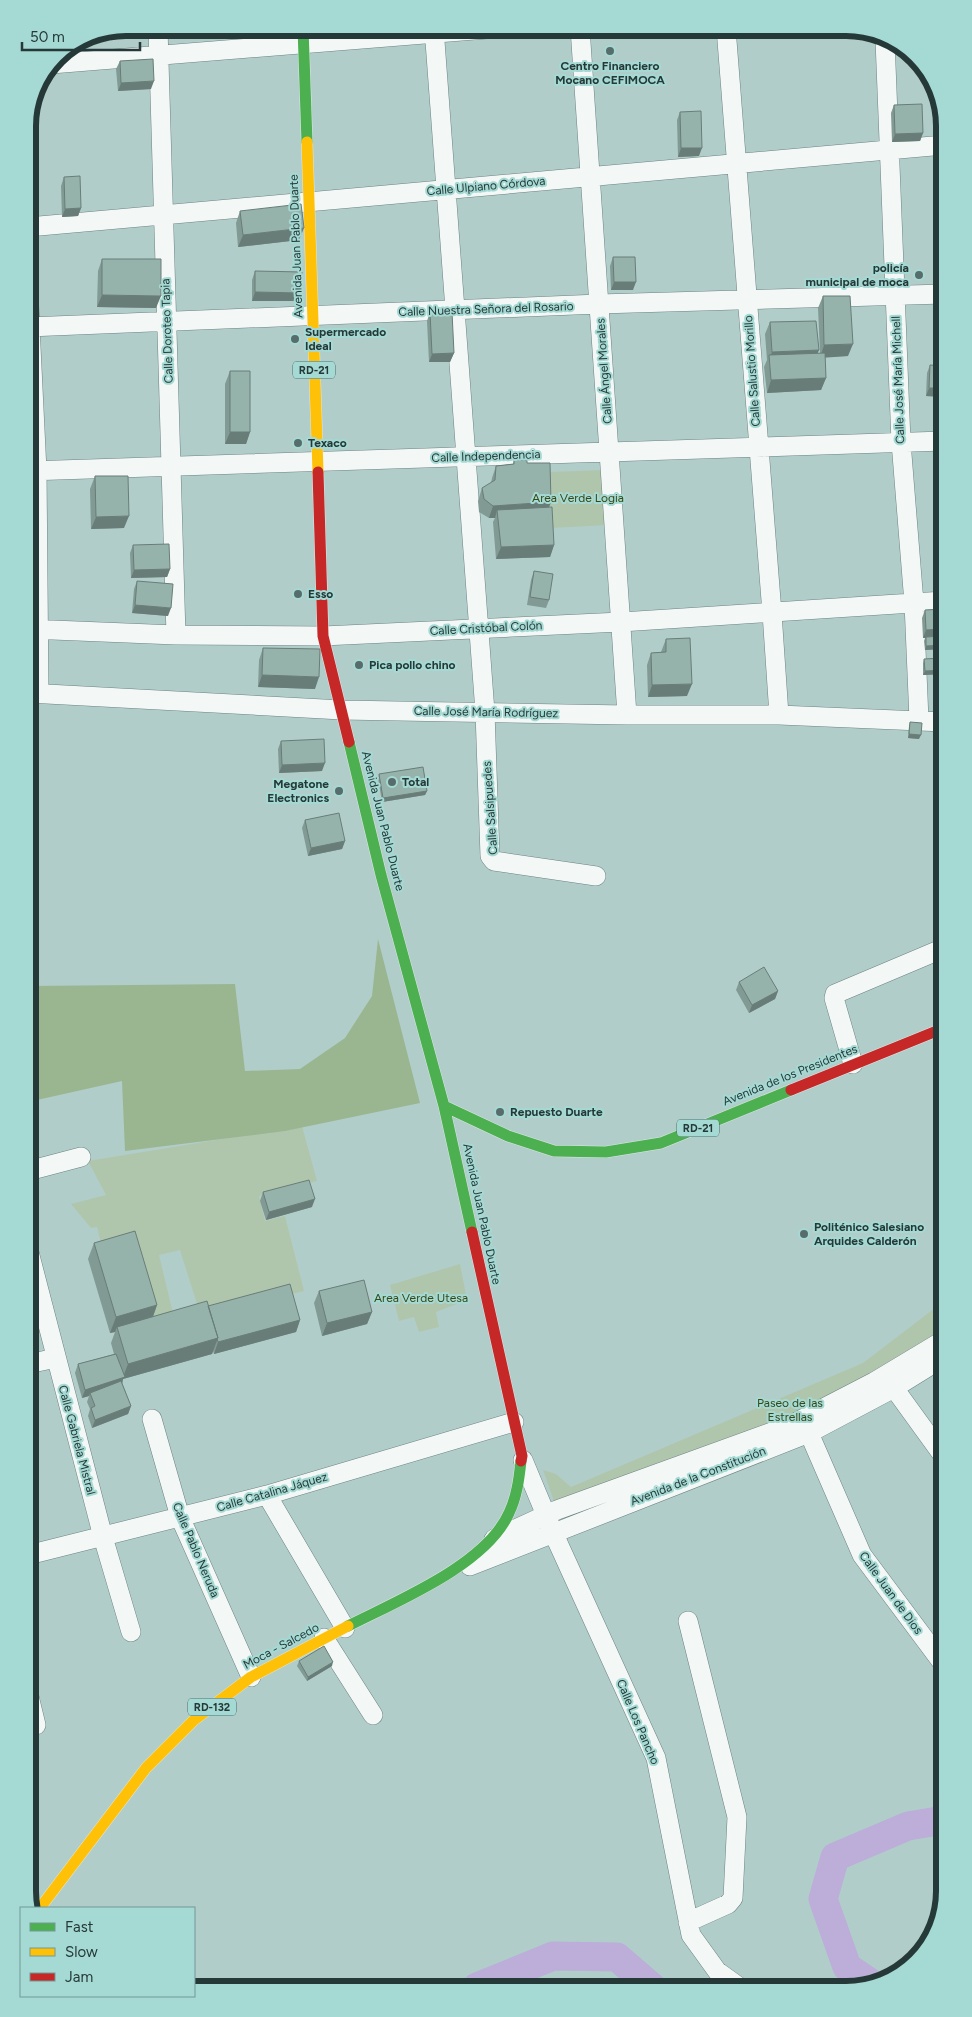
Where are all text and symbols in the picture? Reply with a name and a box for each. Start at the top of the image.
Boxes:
scale bar [22,20,140,52]
text: 50 m [30,28,65,46]
marker: Centro Financiero Mocano CEFIMOCA [604,45,616,57]
place label: Centro Financiero Mocano CEFIMOCA [555,59,665,87]
street label: Avenida Juan Pablo Duarte [286,174,306,318]
street label: Calle Ulpiano Córdova [426,174,546,198]
place label: policía municipal de moca [806,261,909,289]
marker: policía municipal de moca [913,269,925,281]
street label: Calle Doroteo Tapia [158,278,176,384]
street label: Calle Nuestra Señora del Rosario [398,299,574,319]
street label: Calle Salustio Morillo [741,315,763,427]
street label: Calle José María Michell [889,316,907,444]
street label: Calle Ángel Morales [593,317,615,424]
place label: Supermercado Ideal [305,325,386,353]
marker: Supermercado Ideal [289,333,301,345]
road number: RD-21 [293,362,335,378]
place label: Texaco [308,436,347,450]
marker: Texaco [292,437,304,449]
street label: Calle Independencia [431,447,541,465]
park label: Area Verde Logia [532,491,624,505]
place label: Esso [308,587,333,601]
marker: Esso [292,588,304,600]
street label: Calle Cristóbal Colón [429,618,543,638]
place label: Pica pollo chino [369,658,455,672]
marker: Pica pollo chino [353,659,365,671]
street label: Calle José María Rodríguez [414,704,558,720]
street label: Avenida Juan Pablo Duarte [359,750,407,893]
street label: Calle Salsipuedes [480,760,500,855]
place label: Total [402,775,429,789]
marker: Total [386,776,398,788]
place label: Megatone Electronics [267,777,329,805]
marker: Megatone Electronics [333,785,345,797]
street label: Avenida de los Presidentes [721,1041,860,1108]
place label: Repuesto Duarte [510,1105,603,1119]
marker: Repuesto Duarte [494,1106,506,1118]
road number: RD-21 [677,1120,719,1136]
street label: Avenida Juan Pablo Duarte [460,1142,504,1286]
place label: Politénico Salesiano Arquides Calderón [814,1220,924,1248]
marker: Politénico Salesiano Arquides Calderón [798,1228,810,1240]
park label: Area Verde Utesa [374,1291,468,1305]
street label: Calle Gabriela Mistral [56,1384,98,1496]
park label: Paseo de las Estrellas [757,1396,823,1424]
street label: Avenida de la Constitución [628,1444,768,1508]
street label: Calle Catalina Jáquez [215,1469,329,1515]
street label: Calle Pablo Neruda [170,1500,222,1600]
street label: Calle Juan de Dios [856,1549,926,1637]
street label: Moca - Salcedo [241,1620,321,1672]
street label: Calle Los Pancho [614,1677,662,1767]
road number: RD-132 [188,1698,236,1715]
legend [20,1907,195,1997]
text: Fast [65,1918,94,1936]
text: Slow [65,1943,98,1961]
text: Jam [65,1968,93,1986]

